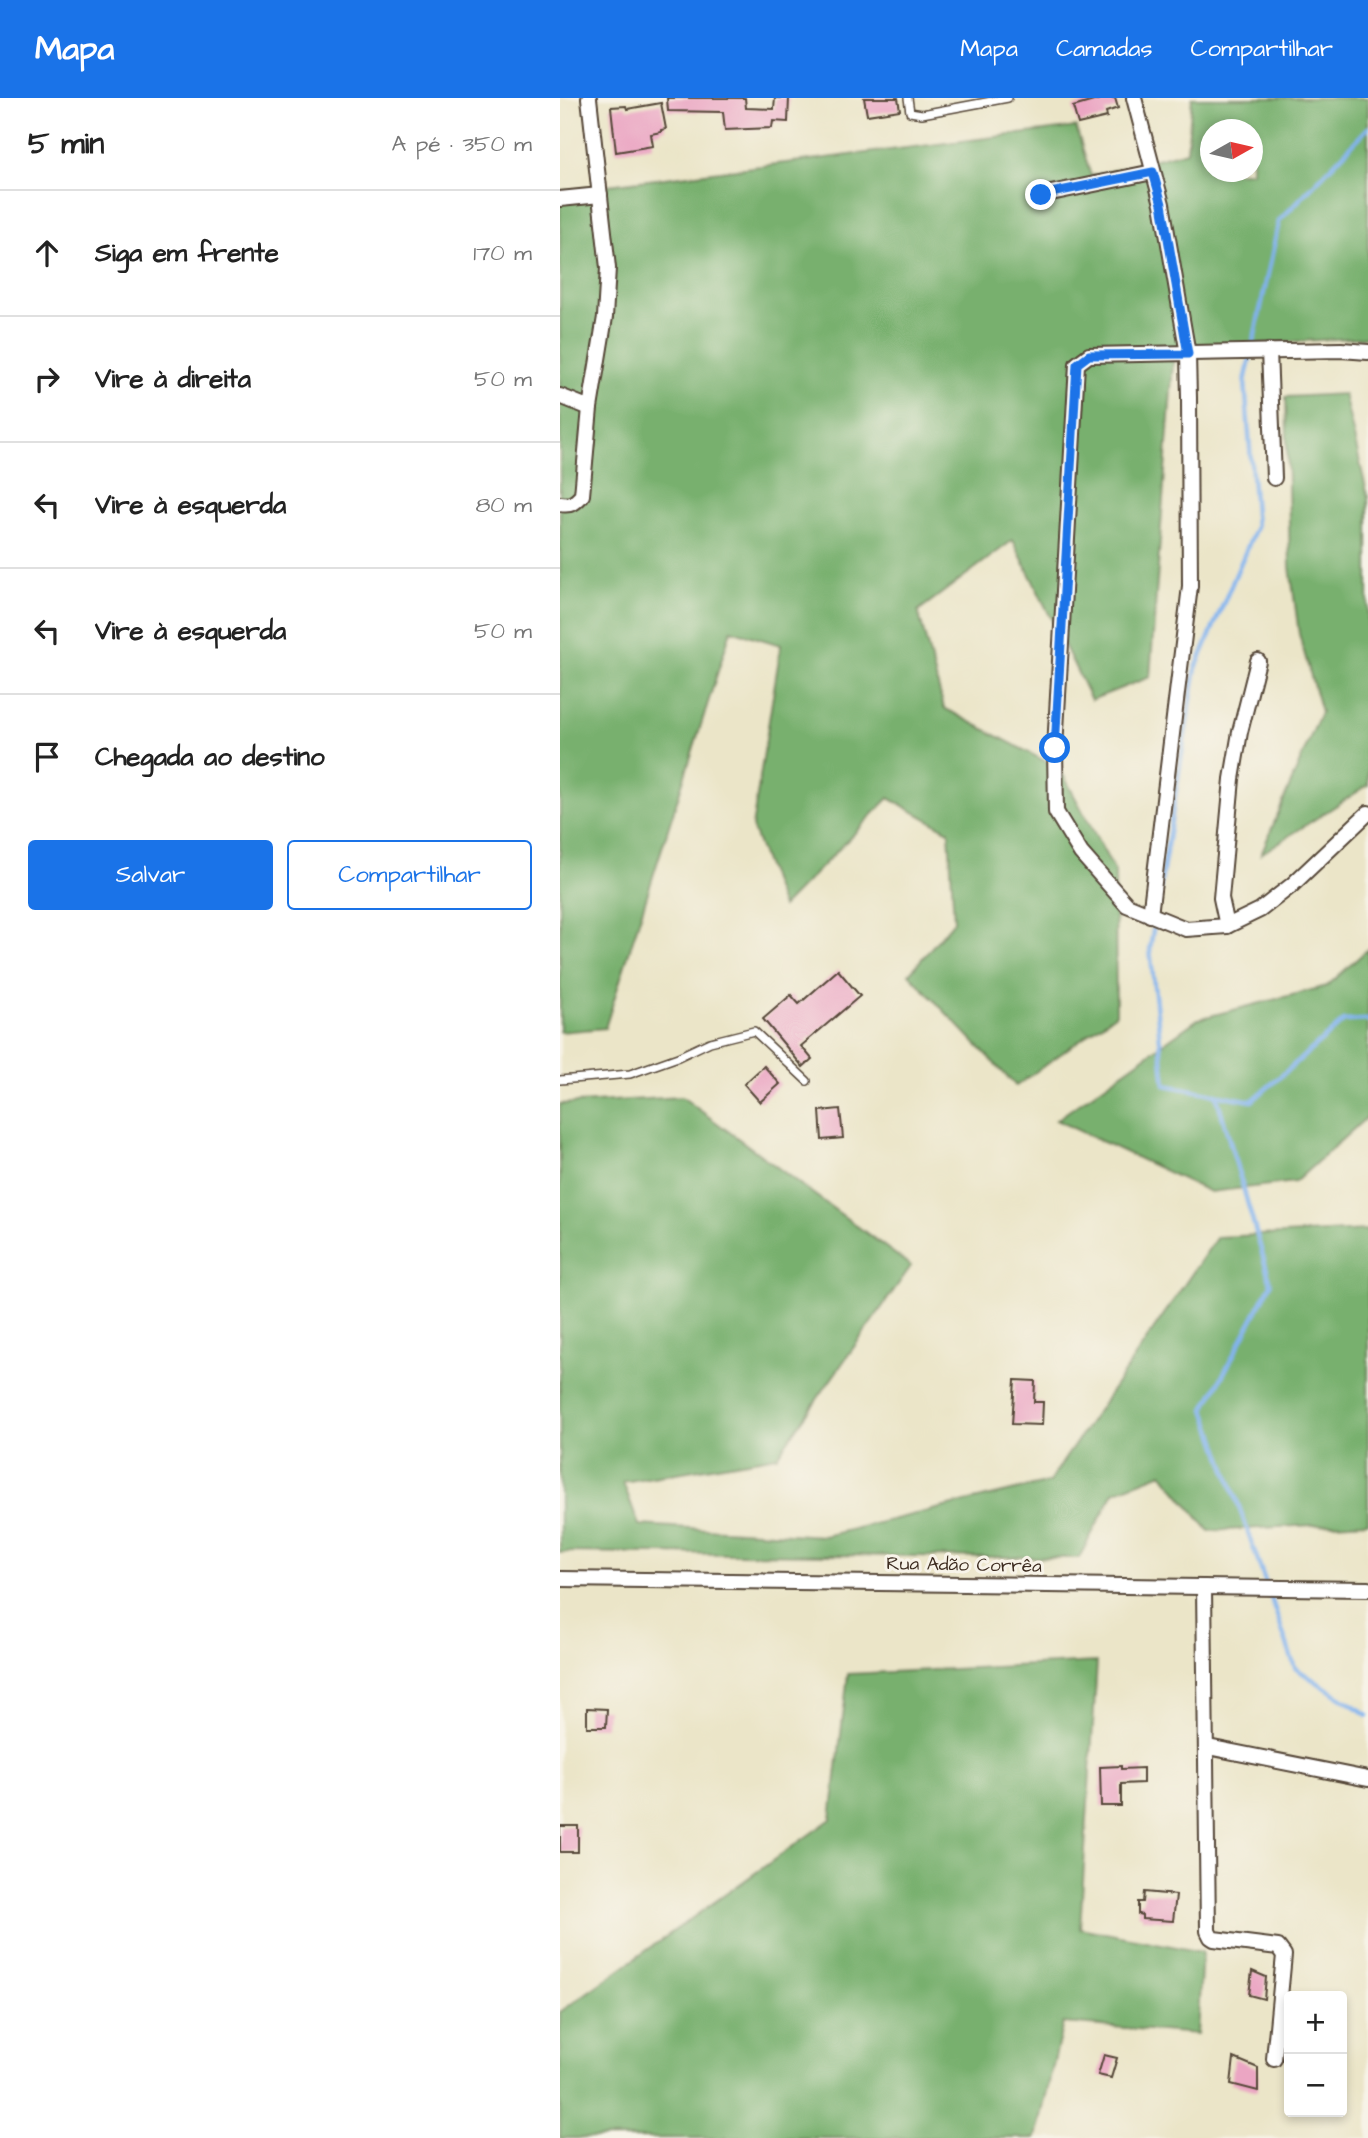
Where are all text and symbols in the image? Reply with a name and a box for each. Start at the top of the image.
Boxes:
text: Mapa [35,26,114,72]
text: Mapa [960,32,1018,66]
text: Camadas [1056,32,1153,66]
text: Compartilhar [1191,32,1333,66]
north arrow [1200,119,1263,182]
text: 5 min [28,123,104,165]
text: A pé · 350 m [392,128,532,160]
route end [1025,179,1056,210]
icon: ahead [28,234,66,272]
text: Siga em frente [95,235,279,271]
text: 170 m [473,237,532,269]
icon: right [28,360,66,398]
text: Vire à direita [95,361,251,397]
text: 50 m [474,363,532,395]
icon: left [28,486,66,524]
text: Vire à esquerda [95,487,286,523]
text: 80 m [475,489,532,521]
icon: left [28,612,66,650]
text: Vire à esquerda [95,613,286,649]
text: 50 m [474,615,532,647]
route start [1039,732,1070,763]
icon: arrive [28,738,66,776]
text: Chegada ao destino [95,739,325,775]
button: Salvar [28,840,273,910]
button: Compartilhar [287,840,532,910]
street label: Rua Adão Corrêa [886,1550,1042,1580]
map controls [1284,1991,1347,2117]
button: + [1284,1991,1347,2054]
button: − [1284,2054,1347,2117]

